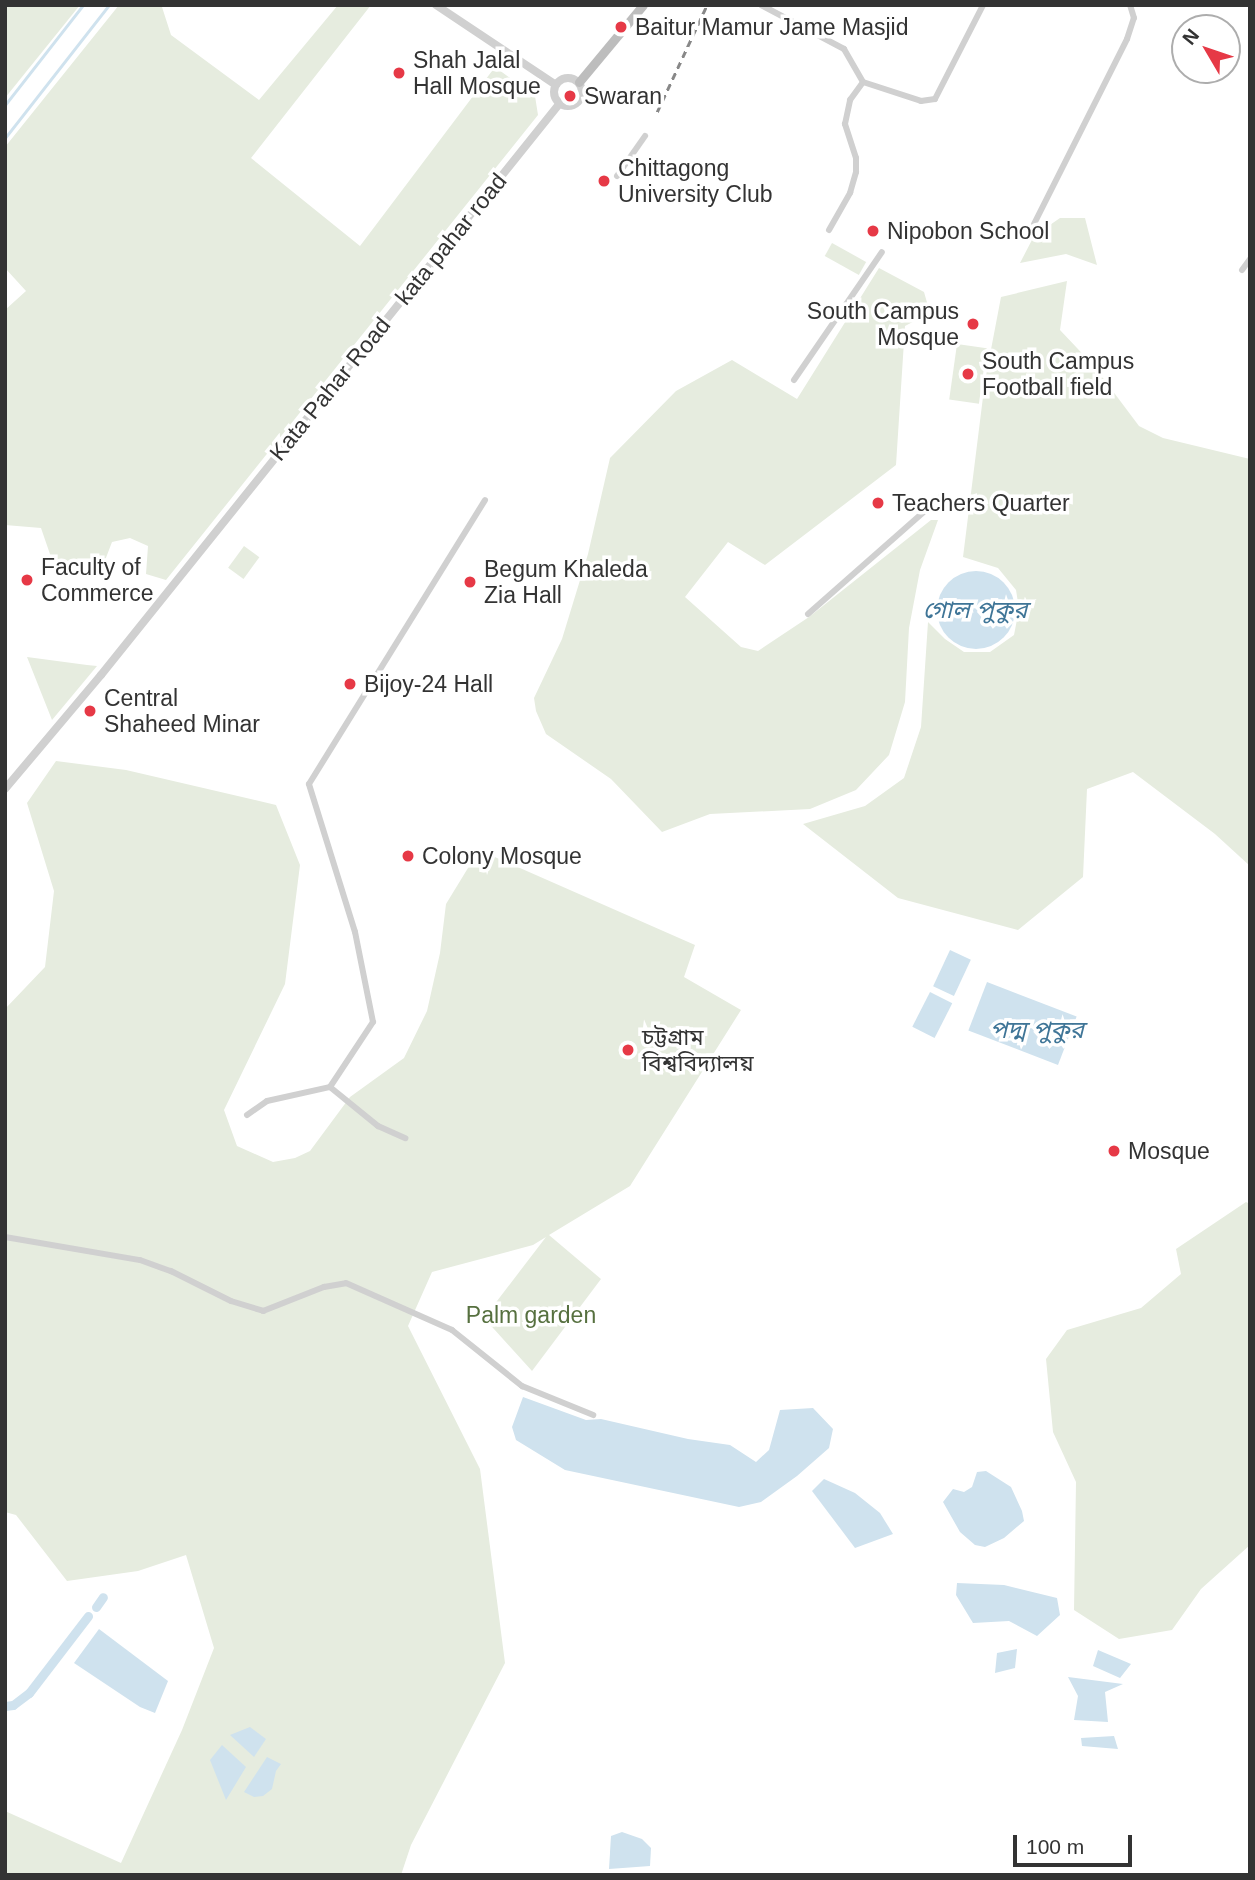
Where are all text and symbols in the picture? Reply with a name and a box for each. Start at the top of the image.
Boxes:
place label: Baitur Mamur Jame Masjid [635,13,909,41]
north arrow [1171,14,1241,84]
marker: Baitur Mamur Jame Masjid [613,19,629,35]
text: N [1178,25,1203,49]
place label: Shah Jalal Hall Mosque [413,46,541,100]
marker: Shah Jalal Hall Mosque [391,65,407,81]
place label: Swaran [584,82,662,110]
marker: Swaran [562,88,578,104]
place label: Chittagong University Club [618,154,773,208]
street label: kata pahar road [390,168,512,310]
marker: Chittagong University Club [596,173,612,189]
place label: Nipobon School [887,217,1049,245]
marker: Nipobon School [865,223,881,239]
place label: South Campus Mosque [807,297,959,351]
street label: Kata Pahar Road [264,312,396,466]
marker: South Campus Mosque [965,316,981,332]
place label: South Campus Football field [982,347,1134,401]
marker: South Campus Football field [960,366,976,382]
place label: Teachers Quarter [892,489,1070,517]
marker: Teachers Quarter [870,495,886,511]
place label: Faculty of Commerce [41,553,153,607]
place label: Begum Khaleda Zia Hall [484,555,648,609]
marker: Faculty of Commerce [19,572,35,588]
marker: Begum Khaleda Zia Hall [462,574,478,590]
water label: গোল পুকুর [923,596,1027,624]
place label: Bijoy-24 Hall [364,670,493,698]
marker: Bijoy-24 Hall [342,676,358,692]
place label: Central Shaheed Minar [104,684,260,738]
marker: Central Shaheed Minar [82,703,98,719]
place label: Colony Mosque [422,842,582,870]
marker: Colony Mosque [400,848,416,864]
water label: পদ্ম পুকুর [990,1016,1084,1044]
place label: চট্টগ্রাম বিশ্ববিদ্যালয় [642,1023,754,1077]
marker: চট্টগ্রাম বিশ্ববিদ্যালয় [620,1042,636,1058]
place label: Mosque [1128,1137,1210,1165]
marker: Mosque [1106,1143,1122,1159]
park label: Palm garden [466,1301,596,1329]
scale bar [1017,1820,1136,1864]
text: 100 m [1026,1835,1084,1858]

